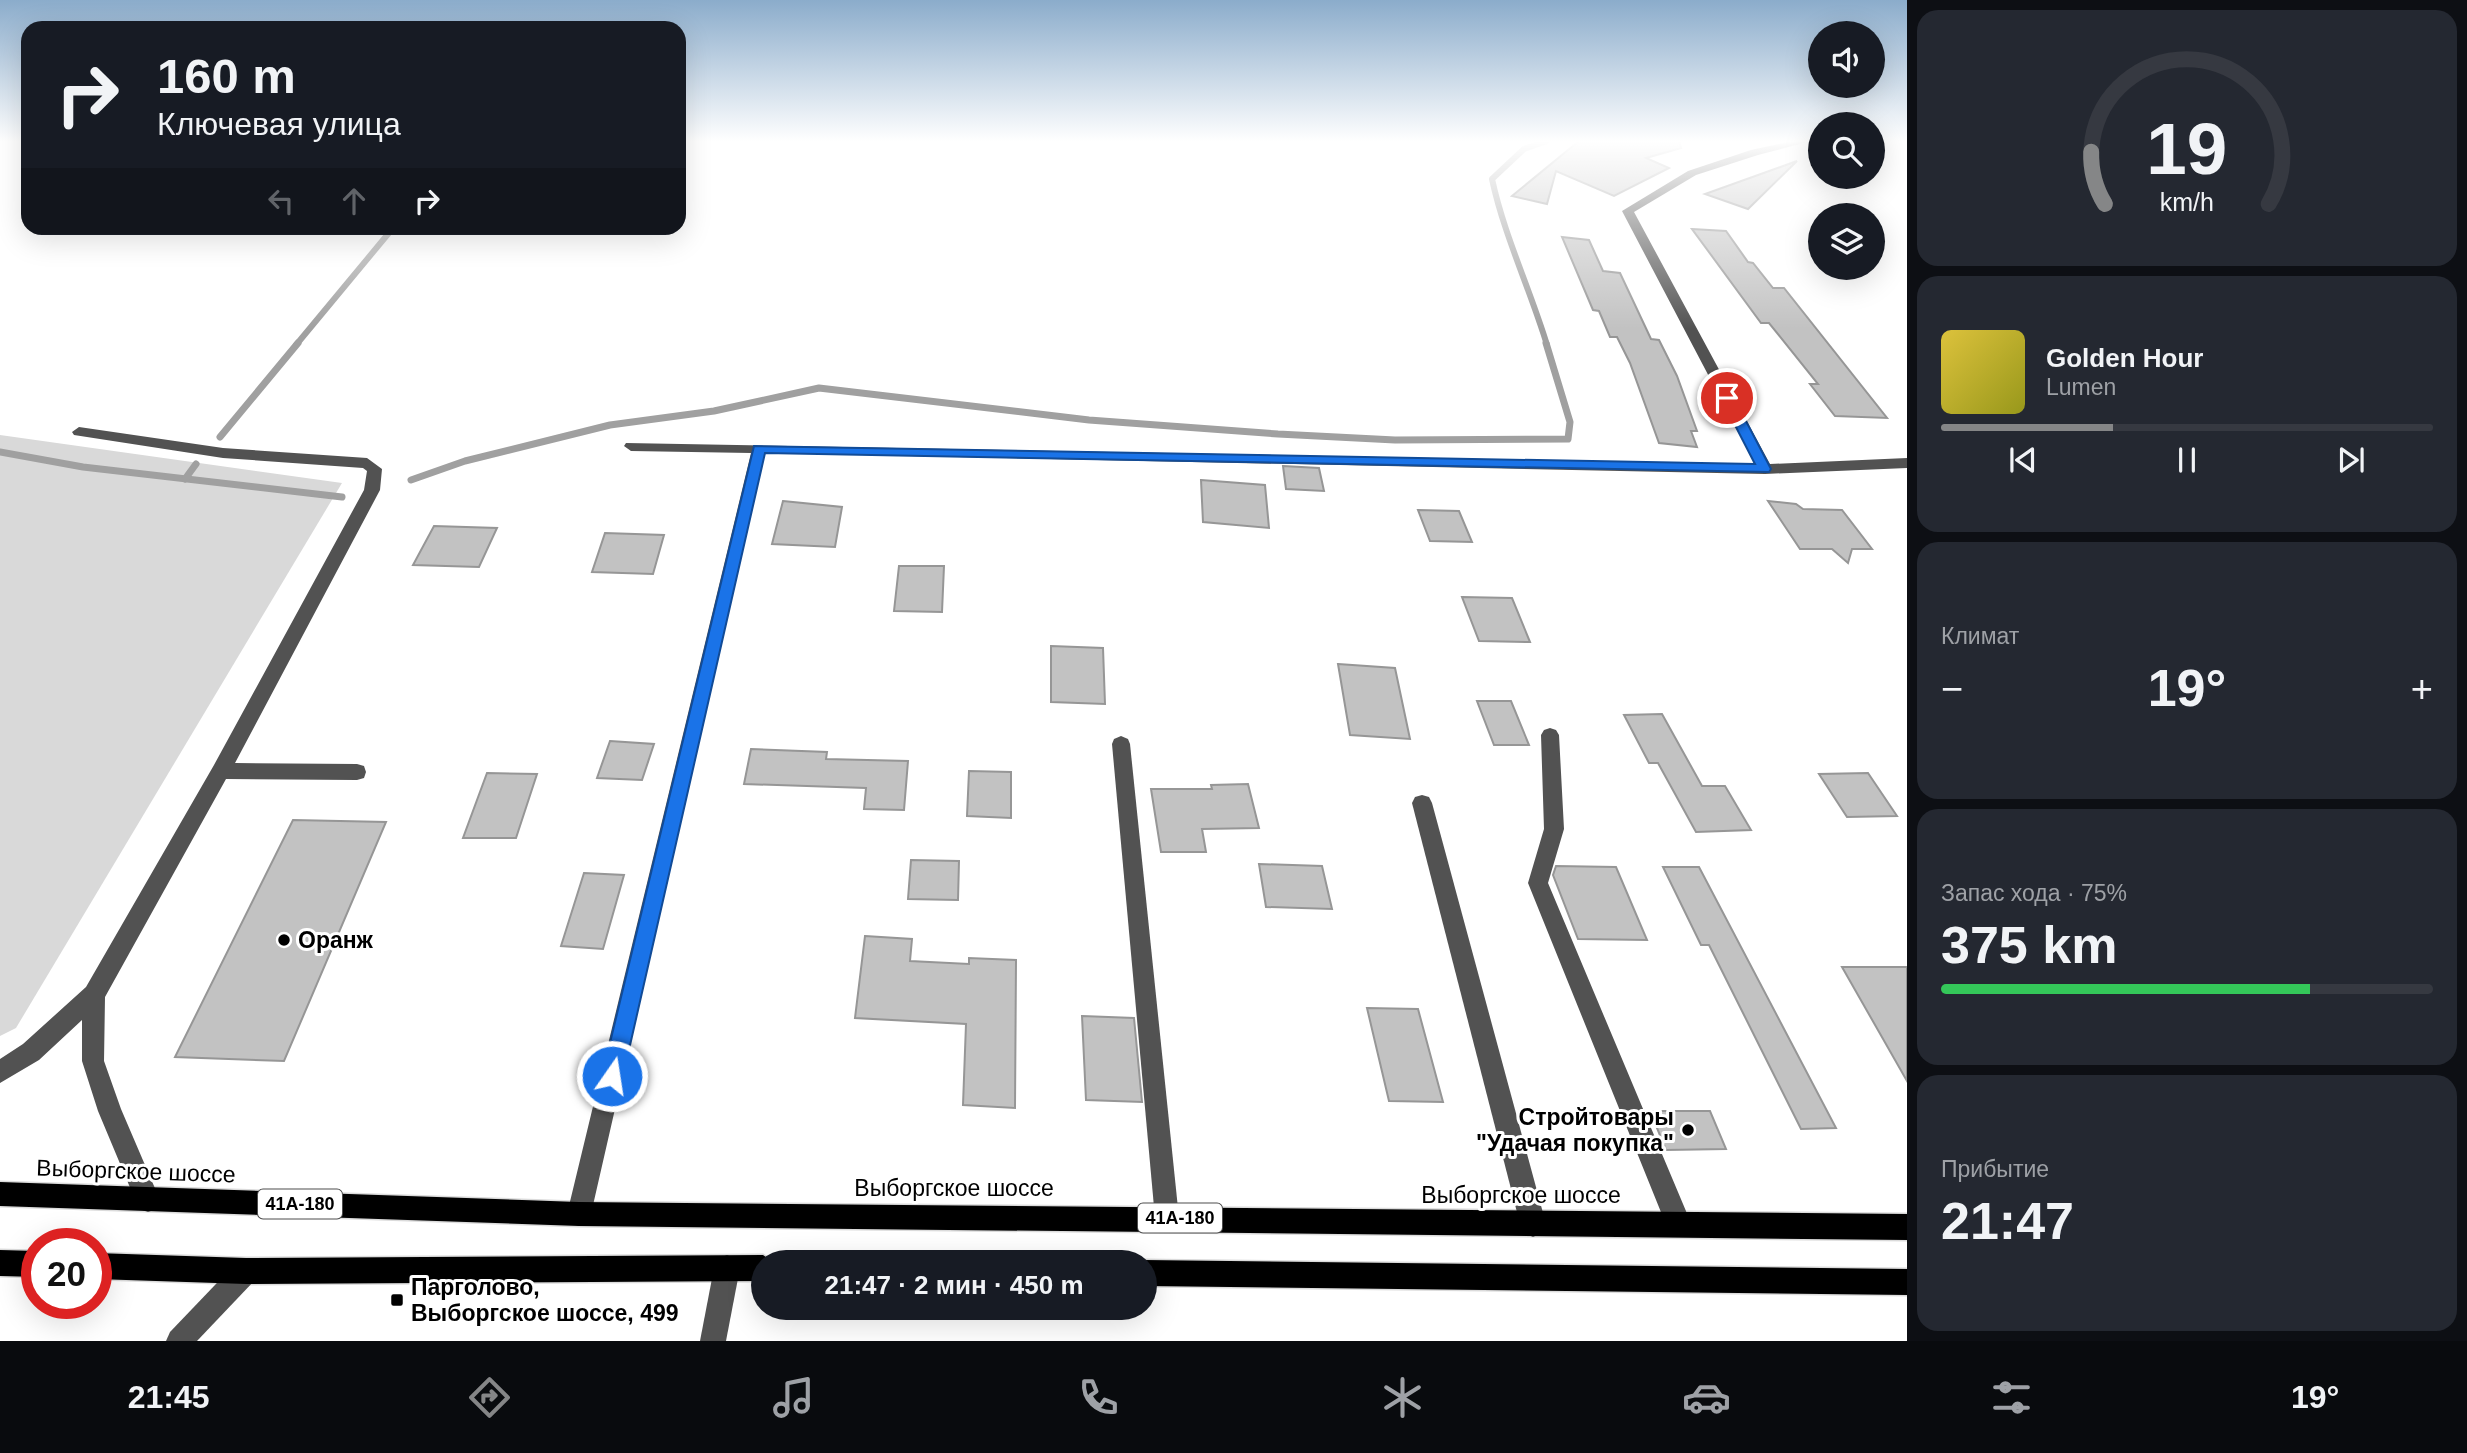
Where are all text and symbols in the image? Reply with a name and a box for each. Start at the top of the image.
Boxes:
map controls [1808,21,1885,280]
button: sound [1808,21,1885,98]
icon: right [42,49,133,140]
text: 160 m [157,49,296,103]
text: Ключевая улица [157,106,401,142]
text: 19 [2147,108,2227,189]
button: search [1808,112,1885,189]
icon: left [262,182,300,220]
icon: ahead [335,182,373,220]
icon: right [408,182,446,220]
text: km/h [2160,188,2214,216]
button: layers [1808,203,1885,280]
text: Golden Hour [2046,343,2203,373]
pin [1697,368,1757,428]
text: Lumen [2046,374,2116,400]
icon: arrive [1708,379,1746,417]
icon: previous [2004,441,2042,479]
icon: pause [2168,441,2206,479]
icon: next [2332,441,2370,479]
text: Климат [1941,623,2019,649]
text: 19° [2148,659,2226,717]
text: − [1941,668,1963,710]
text: + [2411,668,2433,710]
text: Запас хода · 75% [1941,880,2127,906]
text: 375 km [1941,916,2117,974]
place label: Оранж [298,927,374,953]
marker: Оранж [276,932,292,948]
position arrow [575,1039,649,1113]
place label: Cтройтовары "Удачая покупка" [1476,1104,1674,1156]
marker: Cтройтовары "Удачая покупка" [1680,1122,1696,1138]
street label: Выборгское шоссе [36,1155,236,1187]
text: Прибытие [1941,1156,2049,1182]
street label: Выборгское шоссе [854,1175,1054,1201]
street label: Выборгское шоссе [1421,1182,1621,1208]
road number: 41А-180 [258,1190,342,1218]
text: 21:47 [1941,1192,2074,1250]
road number: 41А-180 [1138,1204,1222,1232]
speed limit sign: 20 [21,1228,112,1319]
text: 21:47 · 2 мин · 450 m [824,1270,1084,1300]
place label: Парголово, Выборгское шоссе, 499 [411,1274,679,1326]
marker: Парголово, Выборгское шоссе, 499 [389,1292,405,1308]
icon: directions [465,1373,514,1422]
icon: music [769,1373,818,1422]
icon: phone [1074,1373,1123,1422]
icon: climate [1378,1373,1427,1422]
icon: car [1682,1373,1731,1422]
icon: filters [1987,1373,2036,1422]
text: 21:45 [128,1379,210,1415]
text: 19° [2291,1379,2339,1415]

